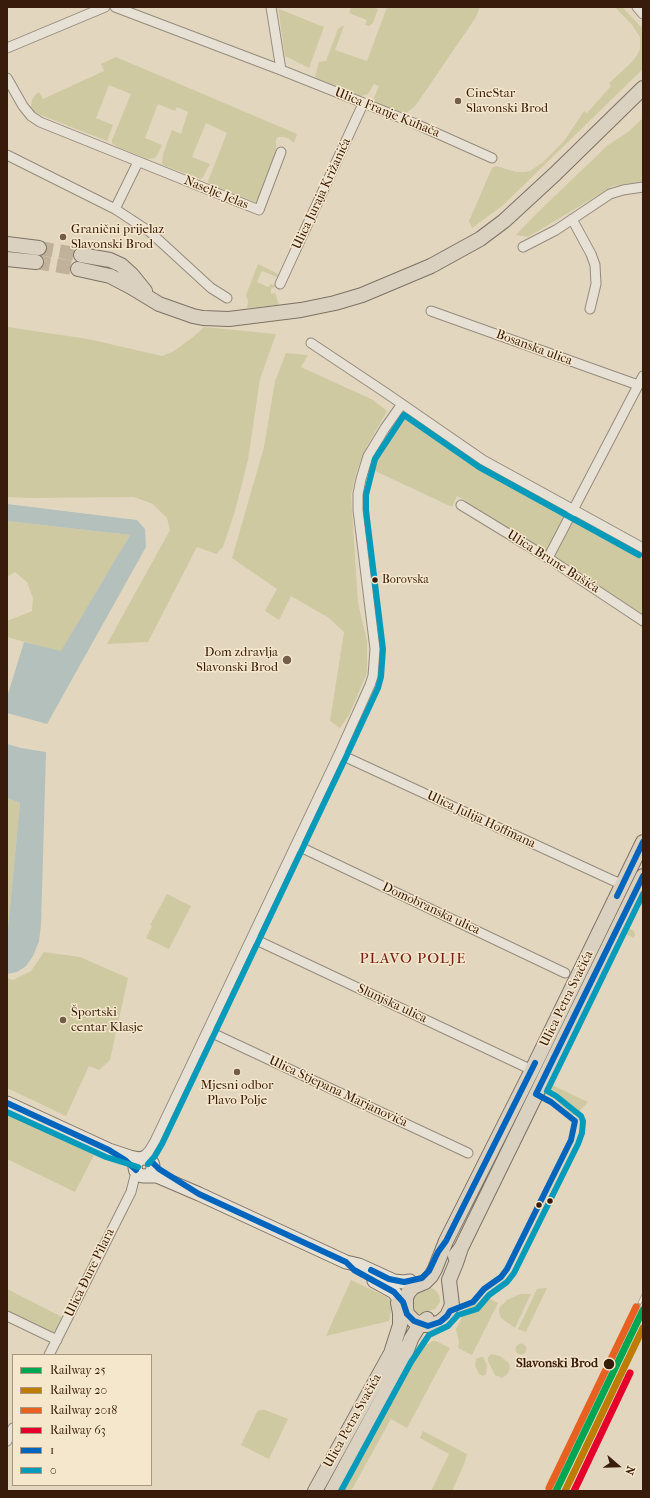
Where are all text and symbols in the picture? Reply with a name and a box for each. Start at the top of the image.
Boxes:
street label: Ulica Franje Kuhača [332,85,442,141]
place label: CineStar Slavonski Brod [466,86,548,117]
marker: CineStar Slavonski Brod [453,96,463,106]
street label: Ulica Juraja Križanića [289,136,355,252]
street label: Naselje Jelas [181,173,251,213]
place label: Granični prijelaz Slavonski Brod [71,222,164,253]
marker: Granični prijelaz Slavonski Brod [58,232,68,242]
street label: Bosanska ulica [494,327,574,369]
street label: Ulica Brune Bušića [504,527,602,597]
place label: Borovska [382,573,429,587]
marker: Borovska [370,575,380,585]
place label: Dom zdravlja Slavonski Brod [196,645,278,676]
marker: Dom zdravlja Slavonski Brod [281,654,293,666]
street label: Ulica Julija Hoffmana [424,788,538,852]
street label: Domobranska ulica [380,879,482,939]
street label: Ulica Petra Svačića [537,948,597,1050]
district label: PLAVO POLJE [360,950,466,968]
street label: Slunjska ulica [355,981,429,1027]
place label: Športski centar Klasje [71,1005,143,1036]
marker: Športski centar Klasje [58,1015,68,1025]
street label: Ulica Stjepana Marjanovića [266,1053,410,1131]
marker: Mjesni odbor Plavo Polje [232,1067,242,1077]
place label: Mjesni odbor Plavo Polje [200,1078,274,1109]
unlabelled marker [545,1196,555,1206]
unlabelled marker [534,1200,544,1210]
street label: Ulica Đure Pilara [62,1226,118,1320]
legend [12,1354,152,1486]
place label: Slavonski Brod [516,1356,598,1372]
marker: Slavonski Brod [602,1357,616,1371]
text: Railway 25 [50,1363,106,1377]
street label: Ulica Petra Svačića [321,1371,385,1471]
text: Railway 20 [50,1383,107,1397]
text: Railway 2018 [50,1403,117,1417]
text: Railway 63 [50,1423,106,1437]
text: 1 [50,1443,54,1457]
north arrow [598,1446,638,1486]
text: 0 [50,1463,57,1477]
text: N [622,1464,637,1476]

